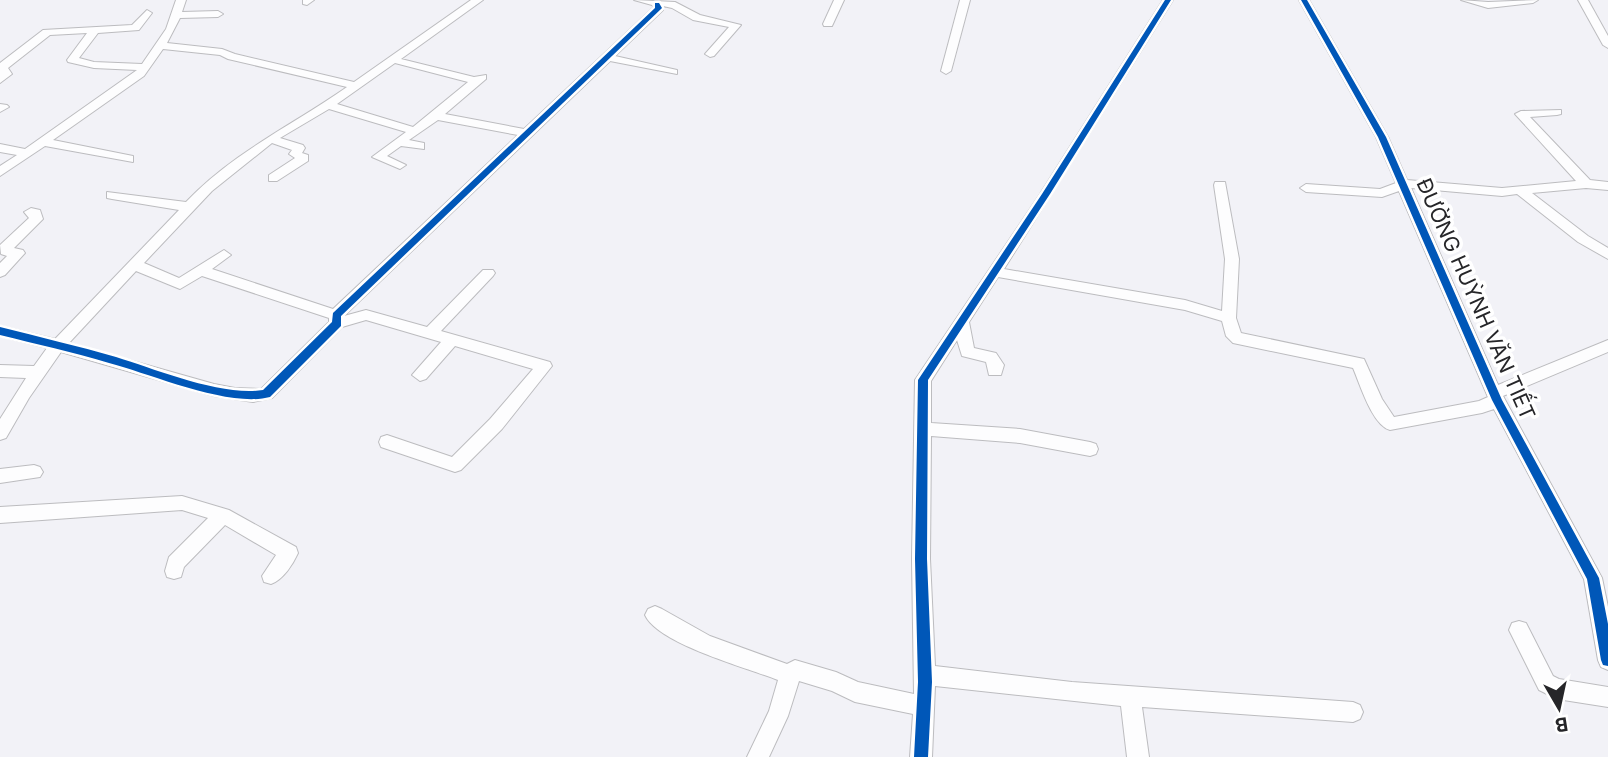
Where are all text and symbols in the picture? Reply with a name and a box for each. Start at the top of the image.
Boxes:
street label: ĐƯỜNG HUỲNH VĂN TIẾT [1411,173,1544,424]
north arrow [1524,673,1594,743]
text: B [1554,712,1570,737]

